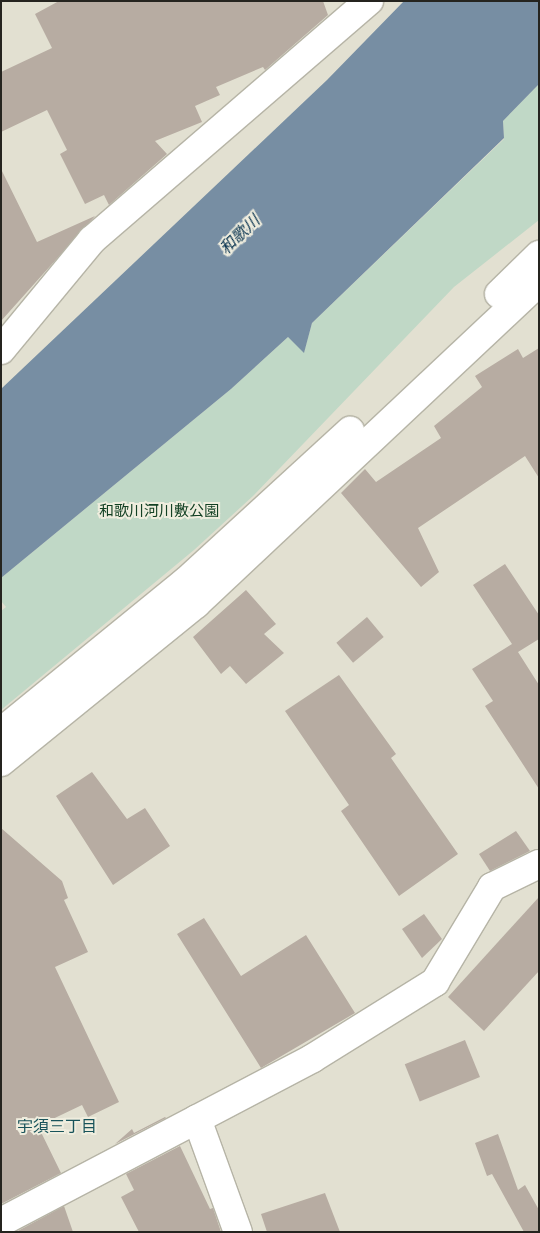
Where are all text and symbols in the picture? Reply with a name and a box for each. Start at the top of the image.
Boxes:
water label: 和歌川 [216,211,264,259]
park label: 和歌川河川敷公園 [99,503,219,521]
district label: 宇須三丁目 [17,1117,97,1137]

